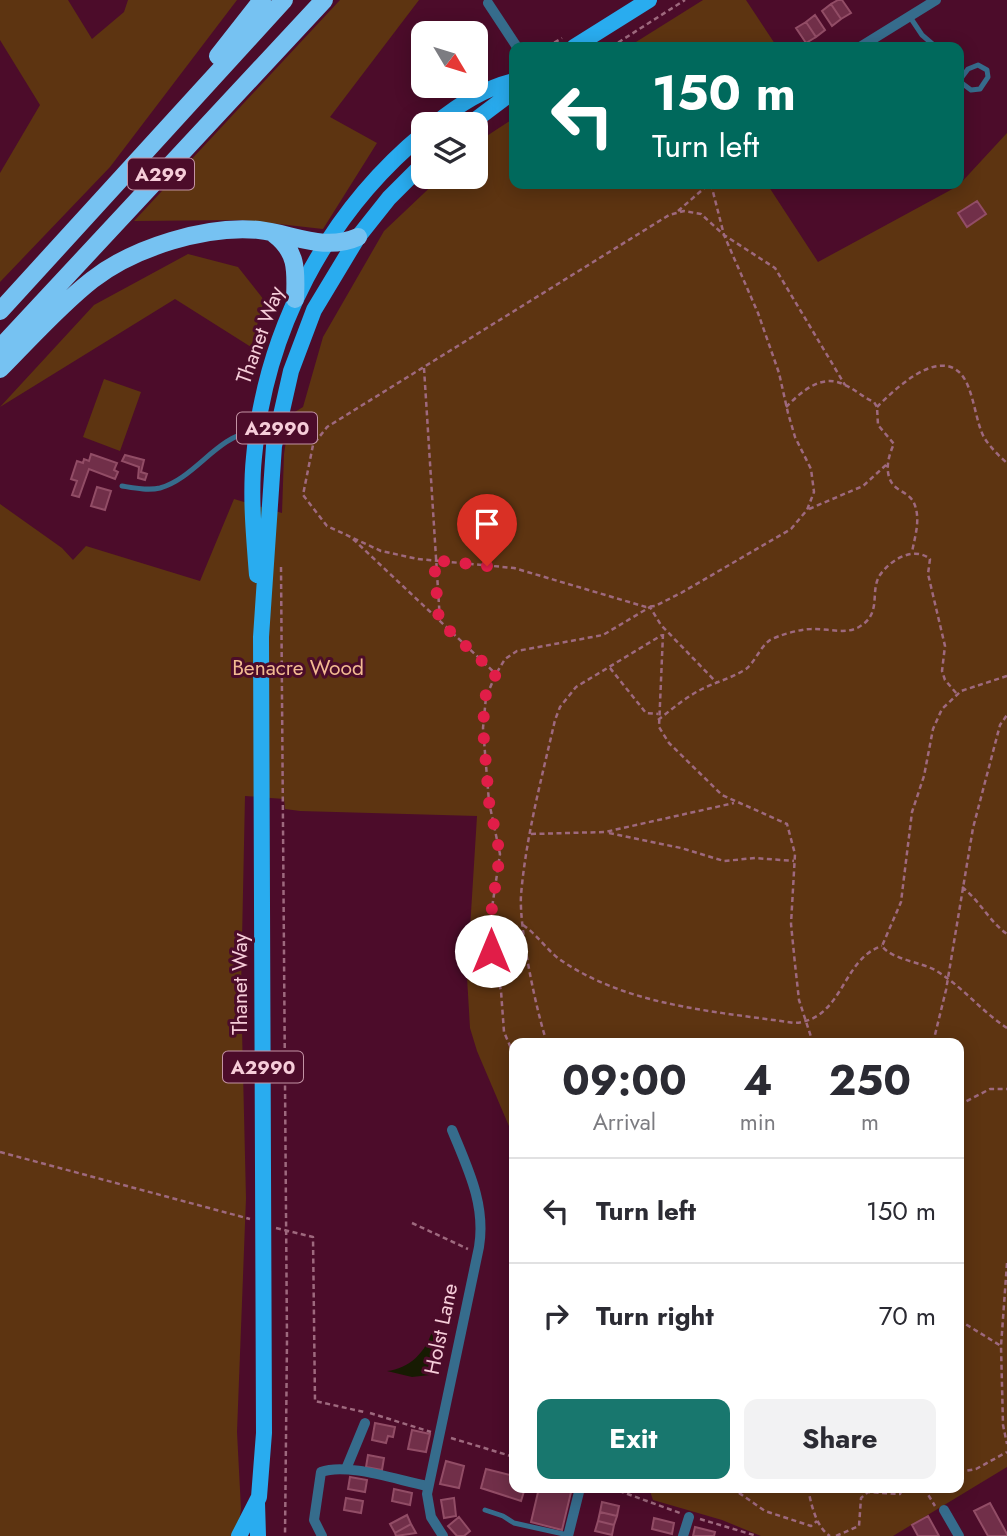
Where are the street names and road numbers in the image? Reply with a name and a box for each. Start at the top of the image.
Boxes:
road number: A299 [128,158,194,190]
street label: Thanet Way [228,281,292,388]
road number: A2990 [237,412,317,444]
street label: Thanet Way [225,932,255,1035]
road number: A2990 [223,1051,303,1082]
street label: Holst Lane [417,1280,465,1377]

